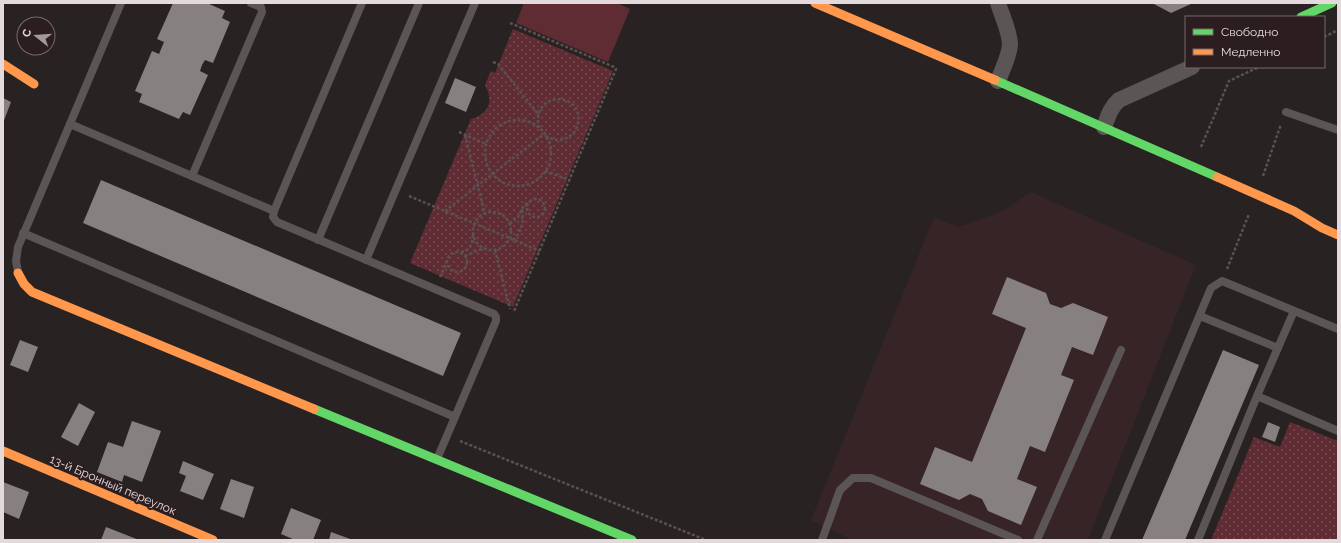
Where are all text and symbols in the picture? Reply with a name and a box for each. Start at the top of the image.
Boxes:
north arrow [16,16,56,56]
legend [1185,16,1325,68]
text: Свободно [1221,25,1278,39]
text: С [20,27,34,39]
text: Медленно [1221,45,1280,59]
street label: 13-й Бронный переулок [48,452,178,518]

